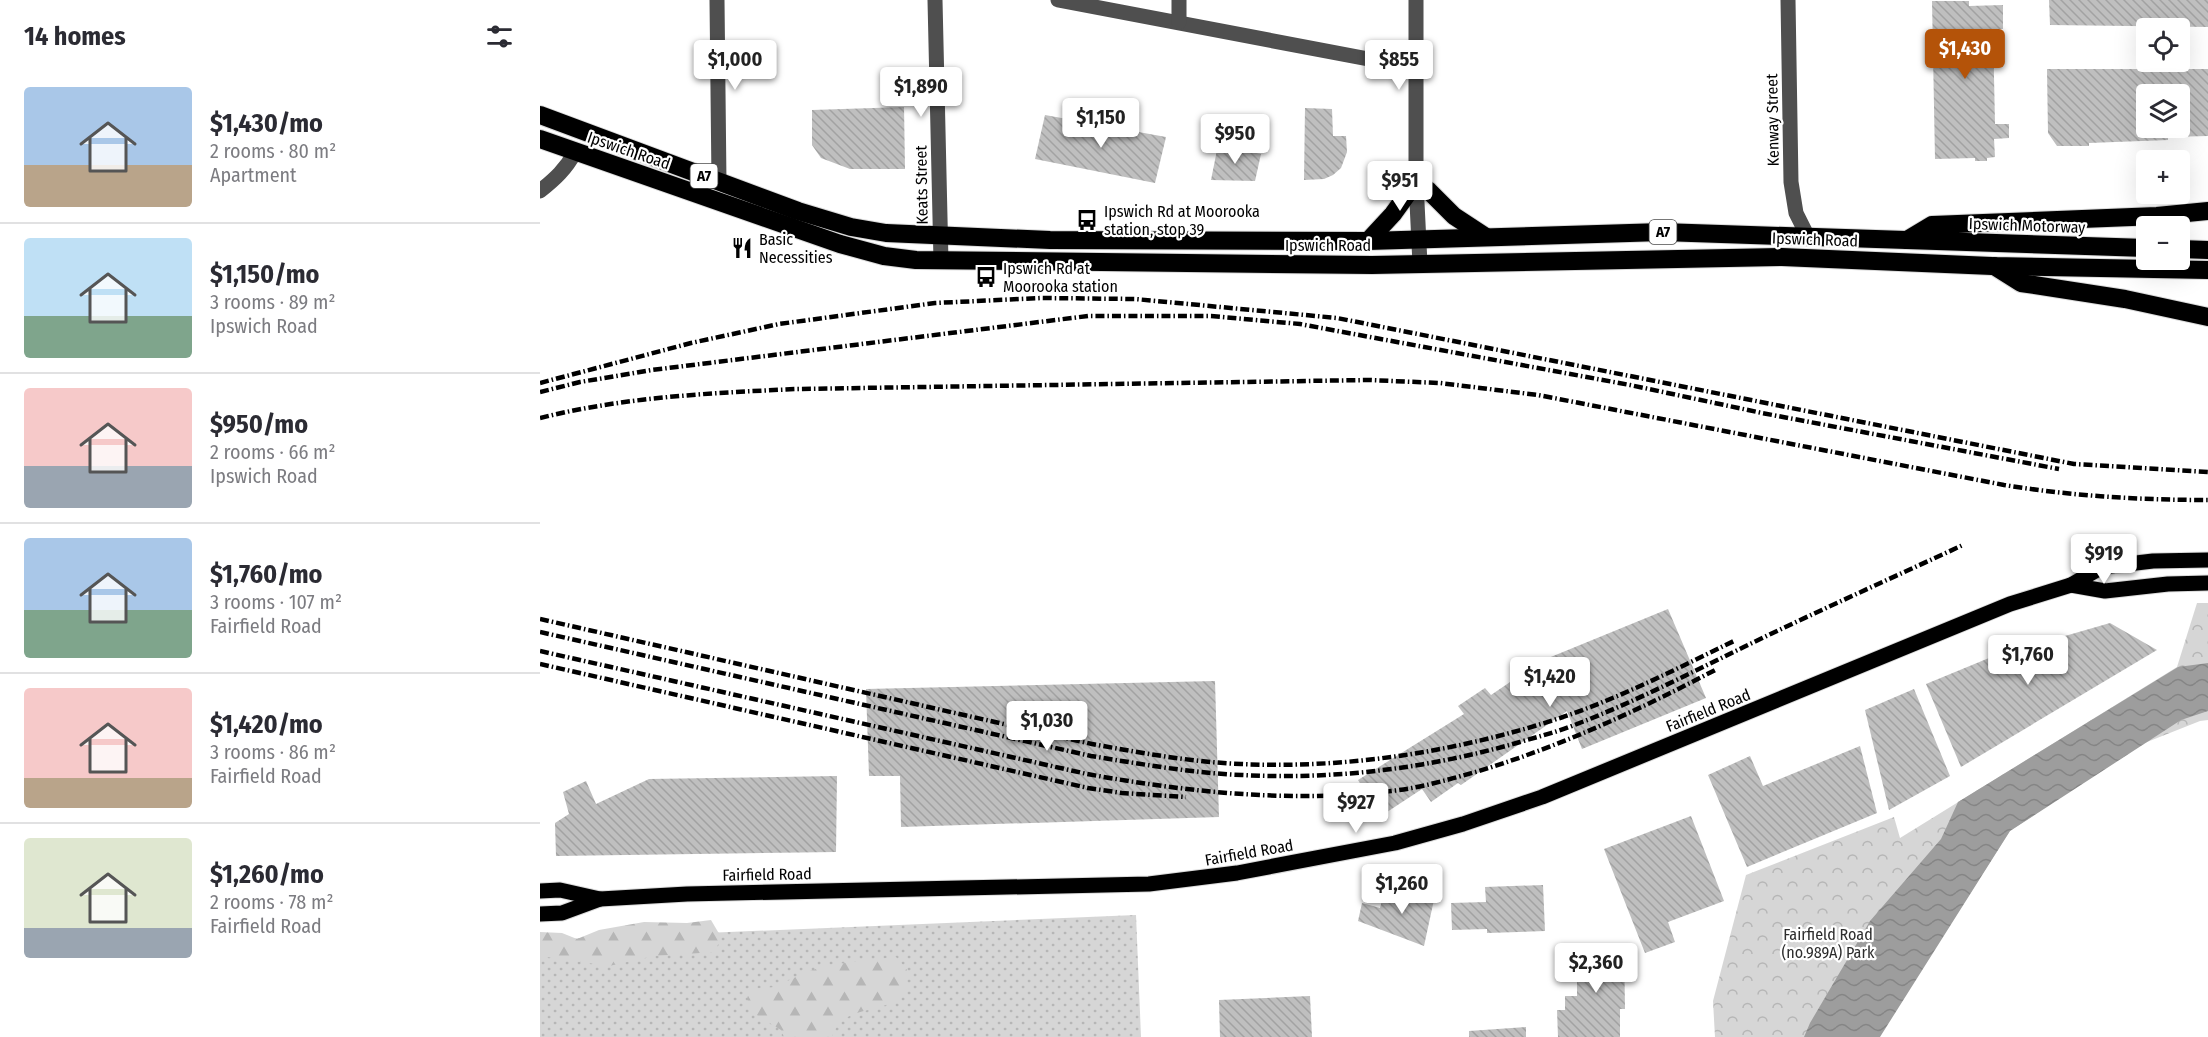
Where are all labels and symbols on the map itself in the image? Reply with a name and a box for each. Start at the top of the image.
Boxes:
pin: $1,430 [1916,29,2014,80]
pin: $1,000 [686,40,784,91]
pin: $855 [1363,40,1435,91]
pin: $1,890 [872,67,970,118]
street label: Kenway Street [1762,73,1783,167]
pin: $1,150 [1052,98,1150,149]
pin: $950 [1199,114,1271,165]
street label: Ipswich Road [585,127,673,173]
street label: Keats Street [911,145,932,225]
pin: $951 [1364,161,1436,212]
road number: A7 [690,164,718,188]
place label: Ipswich Rd at Moorooka station, stop 39 [1104,202,1260,239]
bus stop icon: Ipswich Rd at Moorooka station, stop 39 [1075,208,1099,232]
street label: Ipswich Motorway [1968,214,2087,237]
road number: A7 [1650,220,1676,244]
street label: Ipswich Road [1772,229,1858,250]
place label: Basic Necessities [759,230,833,267]
restaurant icon: Basic Necessities [730,236,754,260]
street label: Ipswich Road [1285,236,1371,255]
place label: Ipswich Rd at Moorooka station [1003,259,1118,296]
bus stop icon: Ipswich Rd at Moorooka station [974,265,998,289]
pin: $919 [2068,534,2140,585]
pin: $1,760 [1979,635,2077,686]
pin: $1,420 [1501,657,1599,708]
street label: Fairfield Road [1663,685,1753,736]
pin: $1,030 [998,701,1096,752]
pin: $927 [1320,783,1392,834]
street label: Fairfield Road [1203,835,1295,870]
street label: Fairfield Road [722,864,812,885]
pin: $1,260 [1353,864,1451,915]
park label: Fairfield Road (no.989A) Park [1782,925,1875,962]
pin: $2,360 [1547,943,1645,994]

